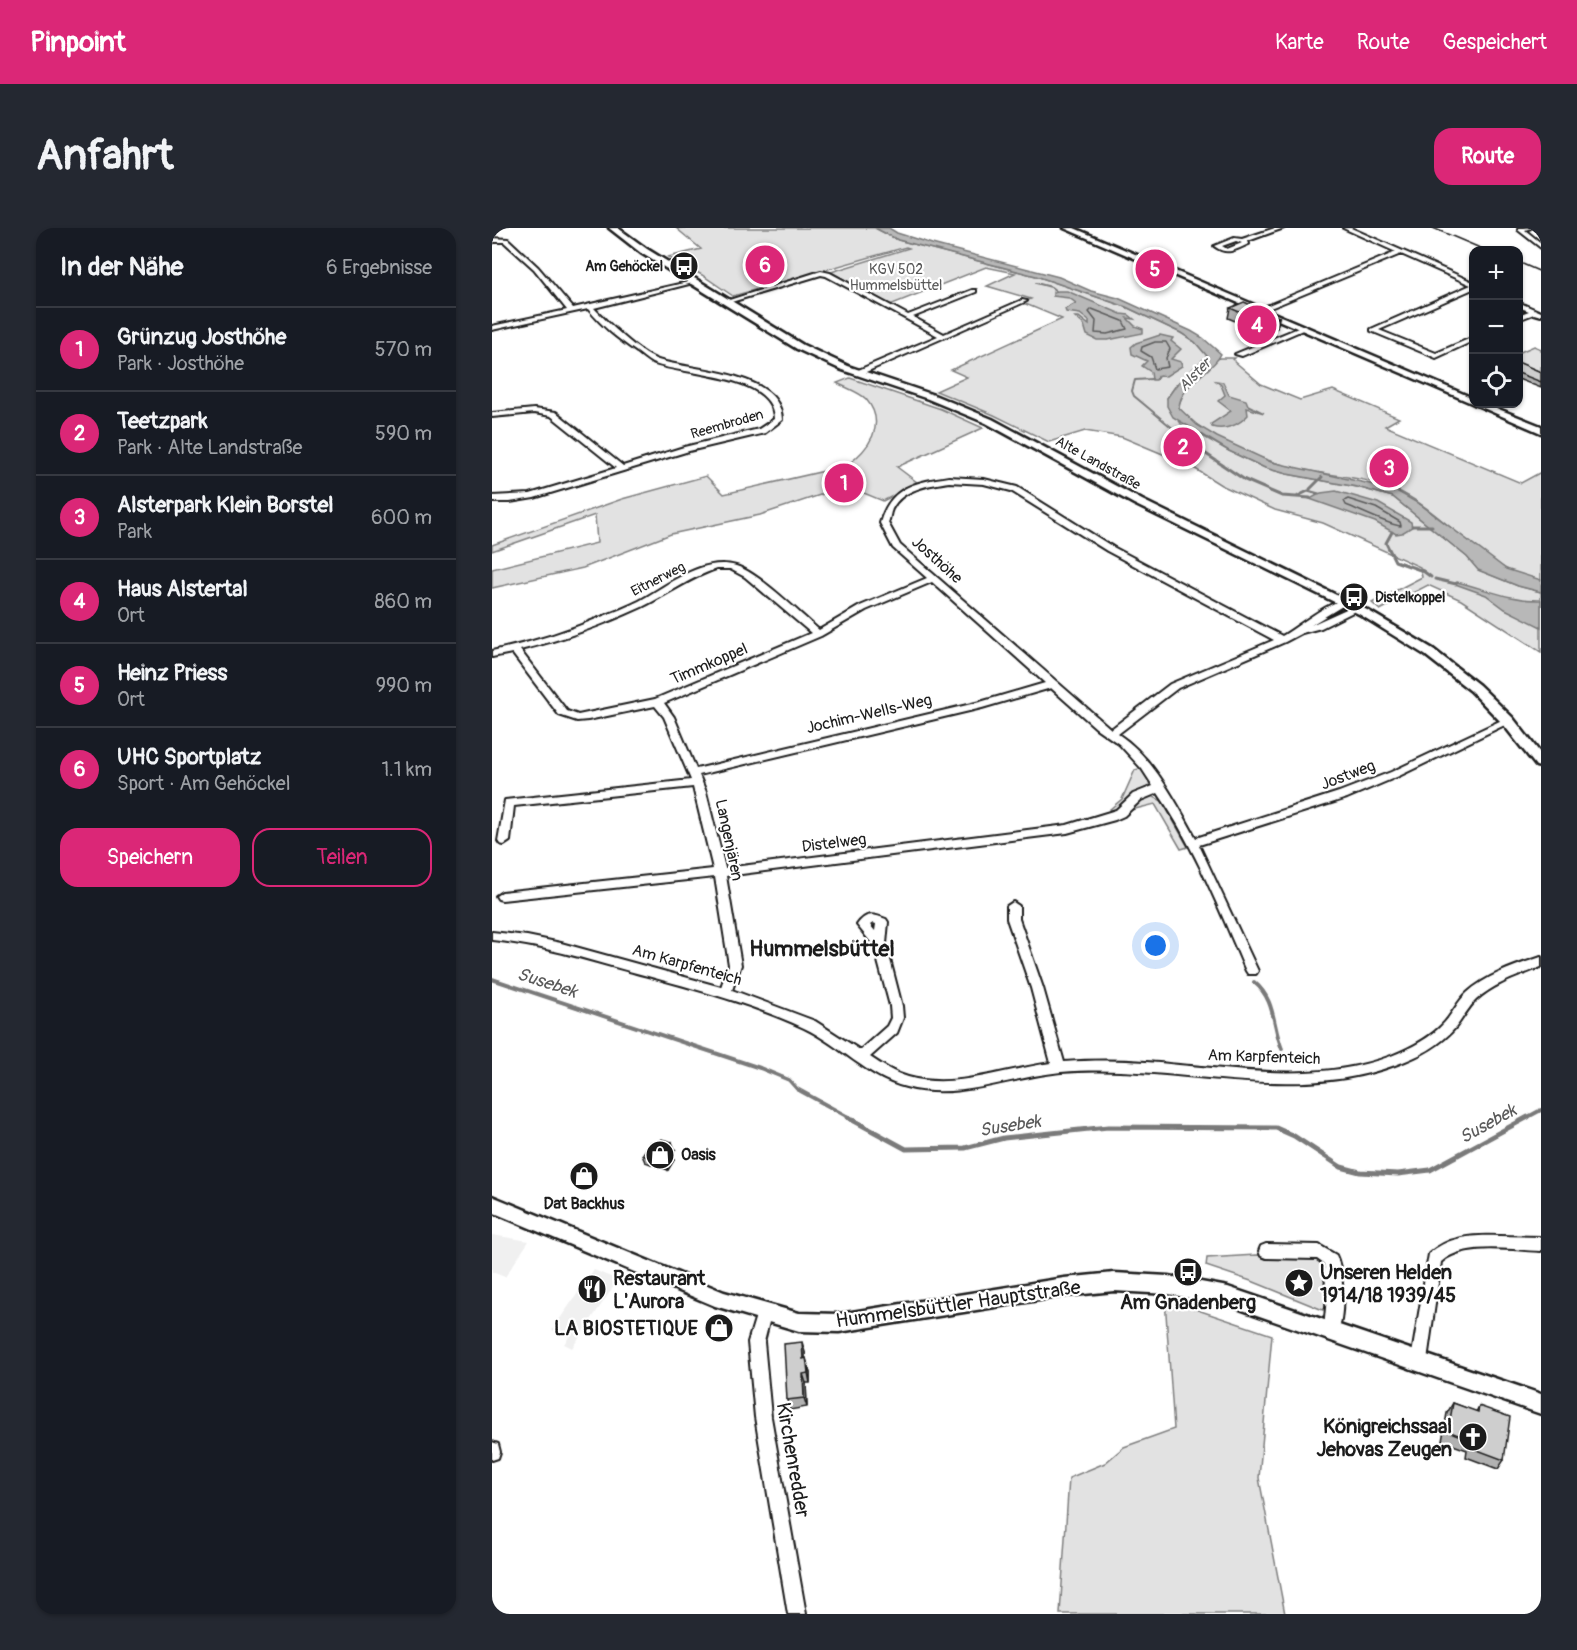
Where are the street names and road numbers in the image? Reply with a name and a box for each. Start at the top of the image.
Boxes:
street label: Reembroden [689,405,765,442]
street label: Alte Landstraße [1052,433,1144,493]
street label: Josthöhe [907,532,967,588]
street label: Eitnerweg [628,558,688,600]
street label: Timmkoppel [667,639,751,689]
street label: Jochim-Wells-Weg [804,690,934,738]
street label: Jostweg [1318,756,1378,794]
street label: Langenjären [711,797,747,883]
street label: Distelweg [801,829,867,857]
street label: Am Karpfenteich [630,940,744,990]
street label: Am Karpfenteich [1207,1045,1321,1069]
street label: Hummelsbüttler Hauptstraße [834,1274,1082,1334]
street label: Kirchenredder [771,1400,815,1520]

